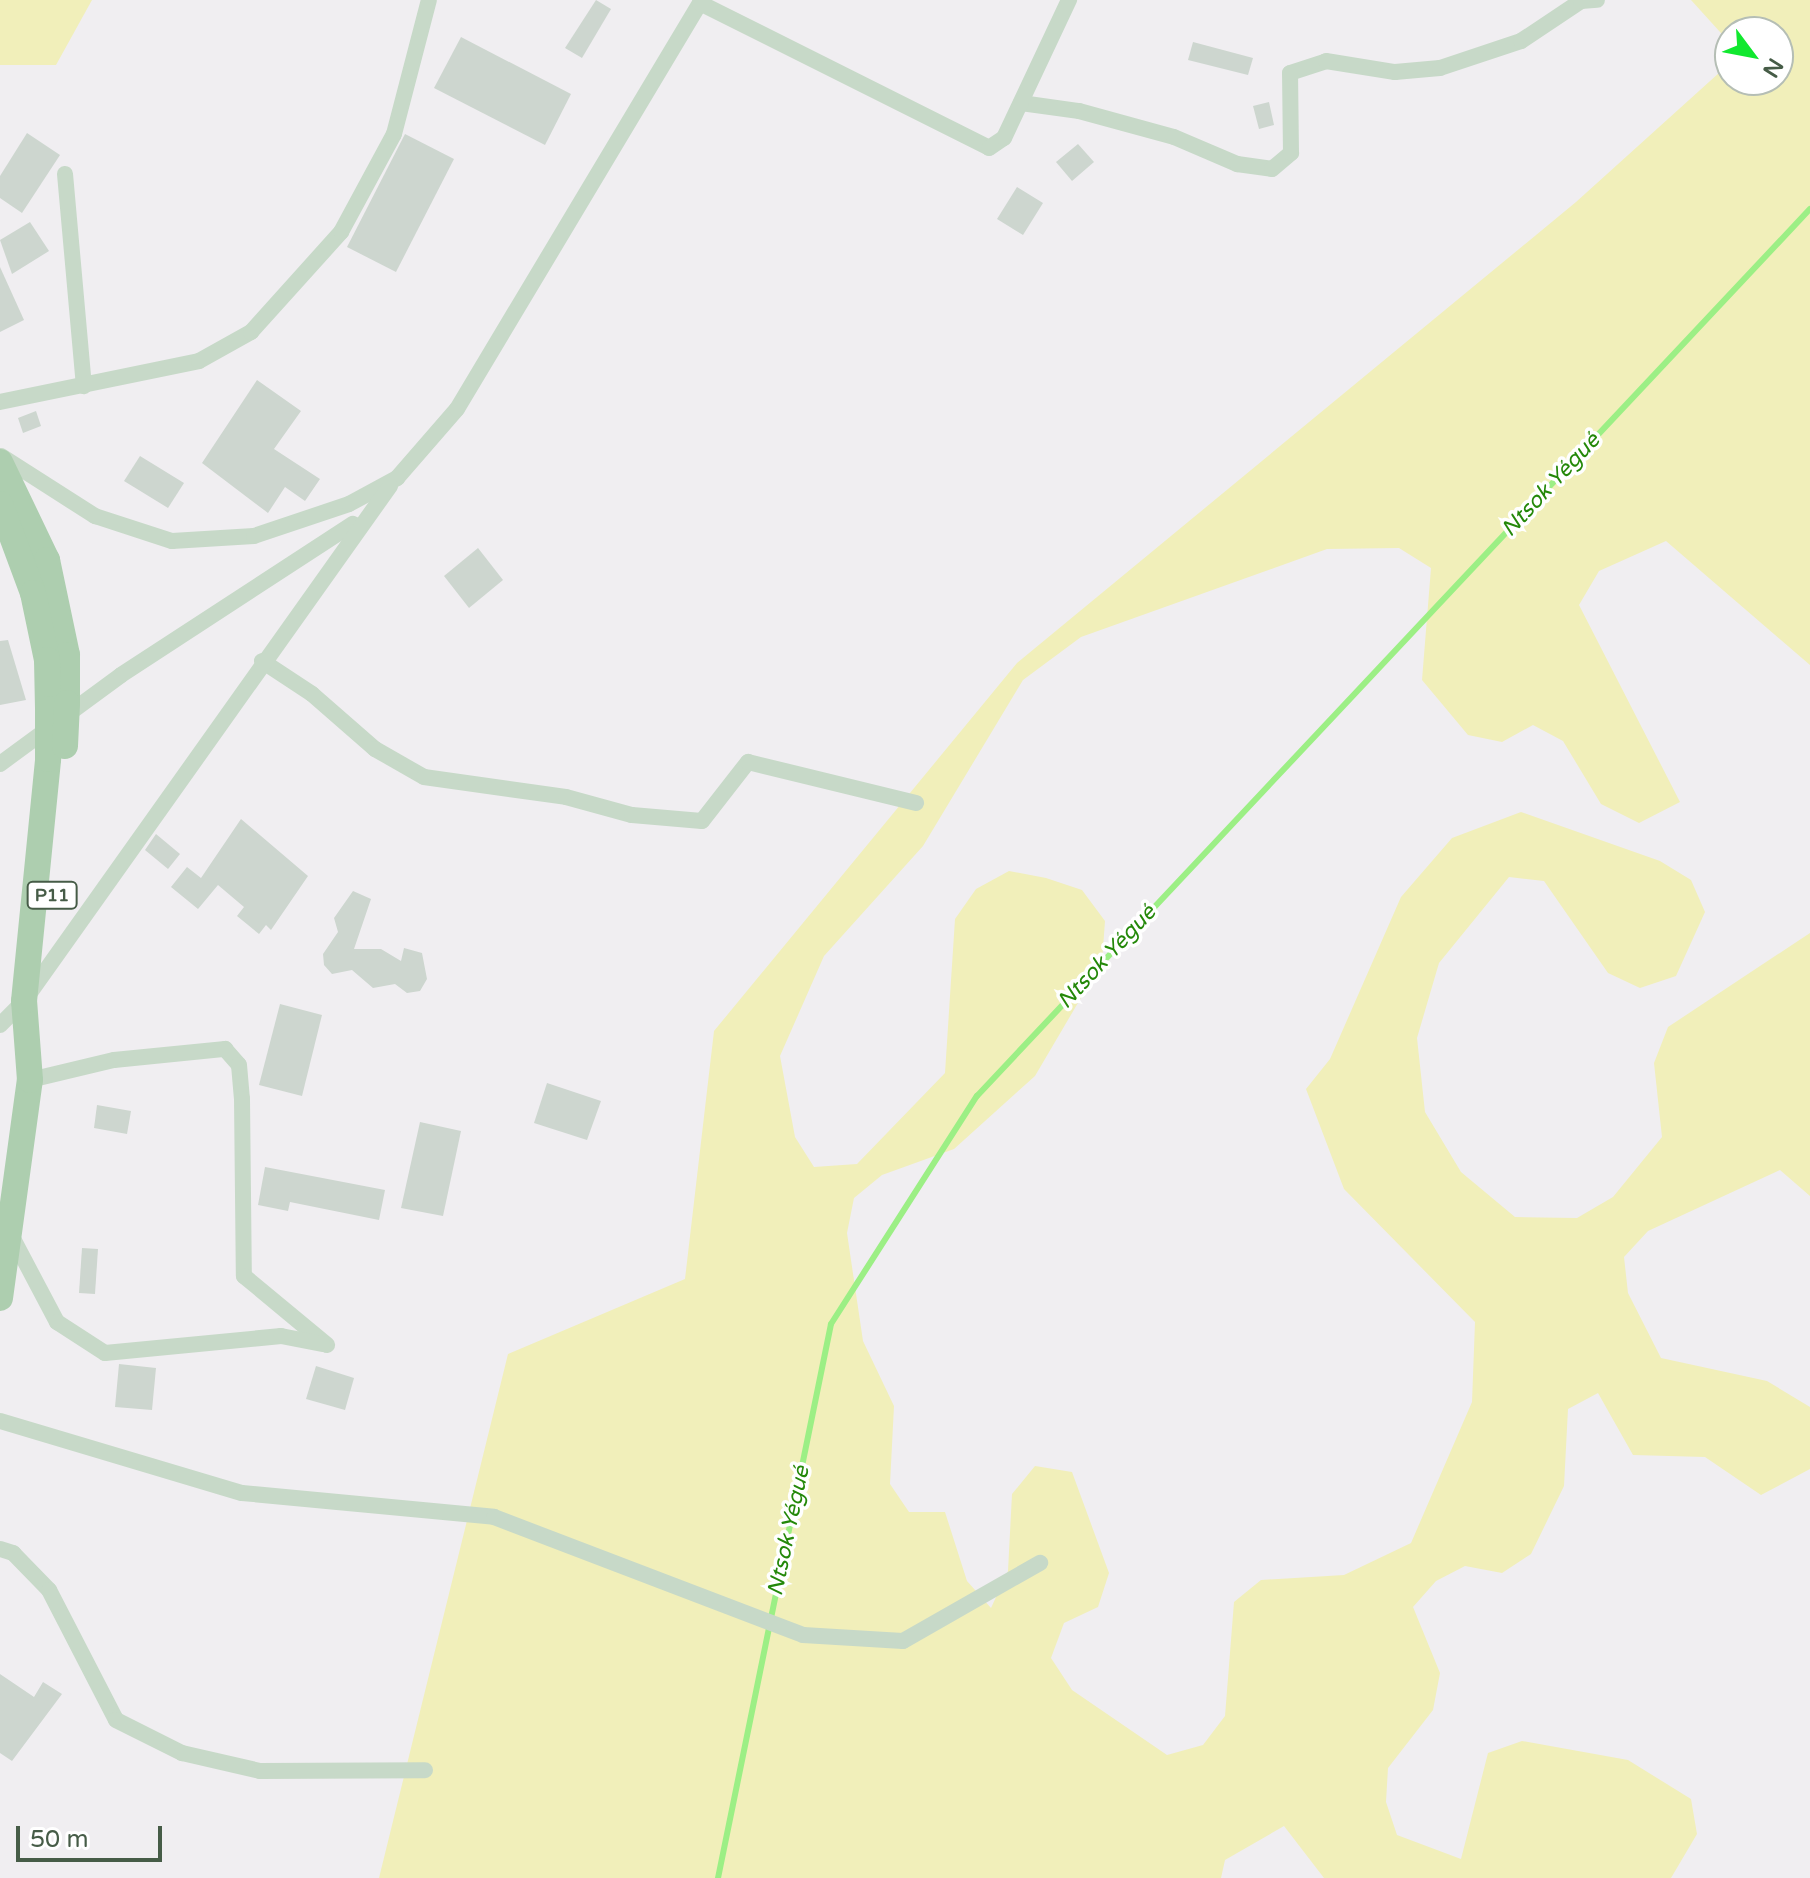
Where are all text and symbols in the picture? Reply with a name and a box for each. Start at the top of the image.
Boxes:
north arrow [1714,16,1794,96]
text: N [1757,53,1788,82]
water label: Ntsok Yégué [1496,428,1606,542]
road number: P11 [26,881,78,909]
water label: Ntsok Yégué [1052,900,1162,1014]
water label: Ntsok Yégué [762,1464,816,1598]
scale bar [20,1810,166,1860]
text: 50 m [30,1825,88,1854]

